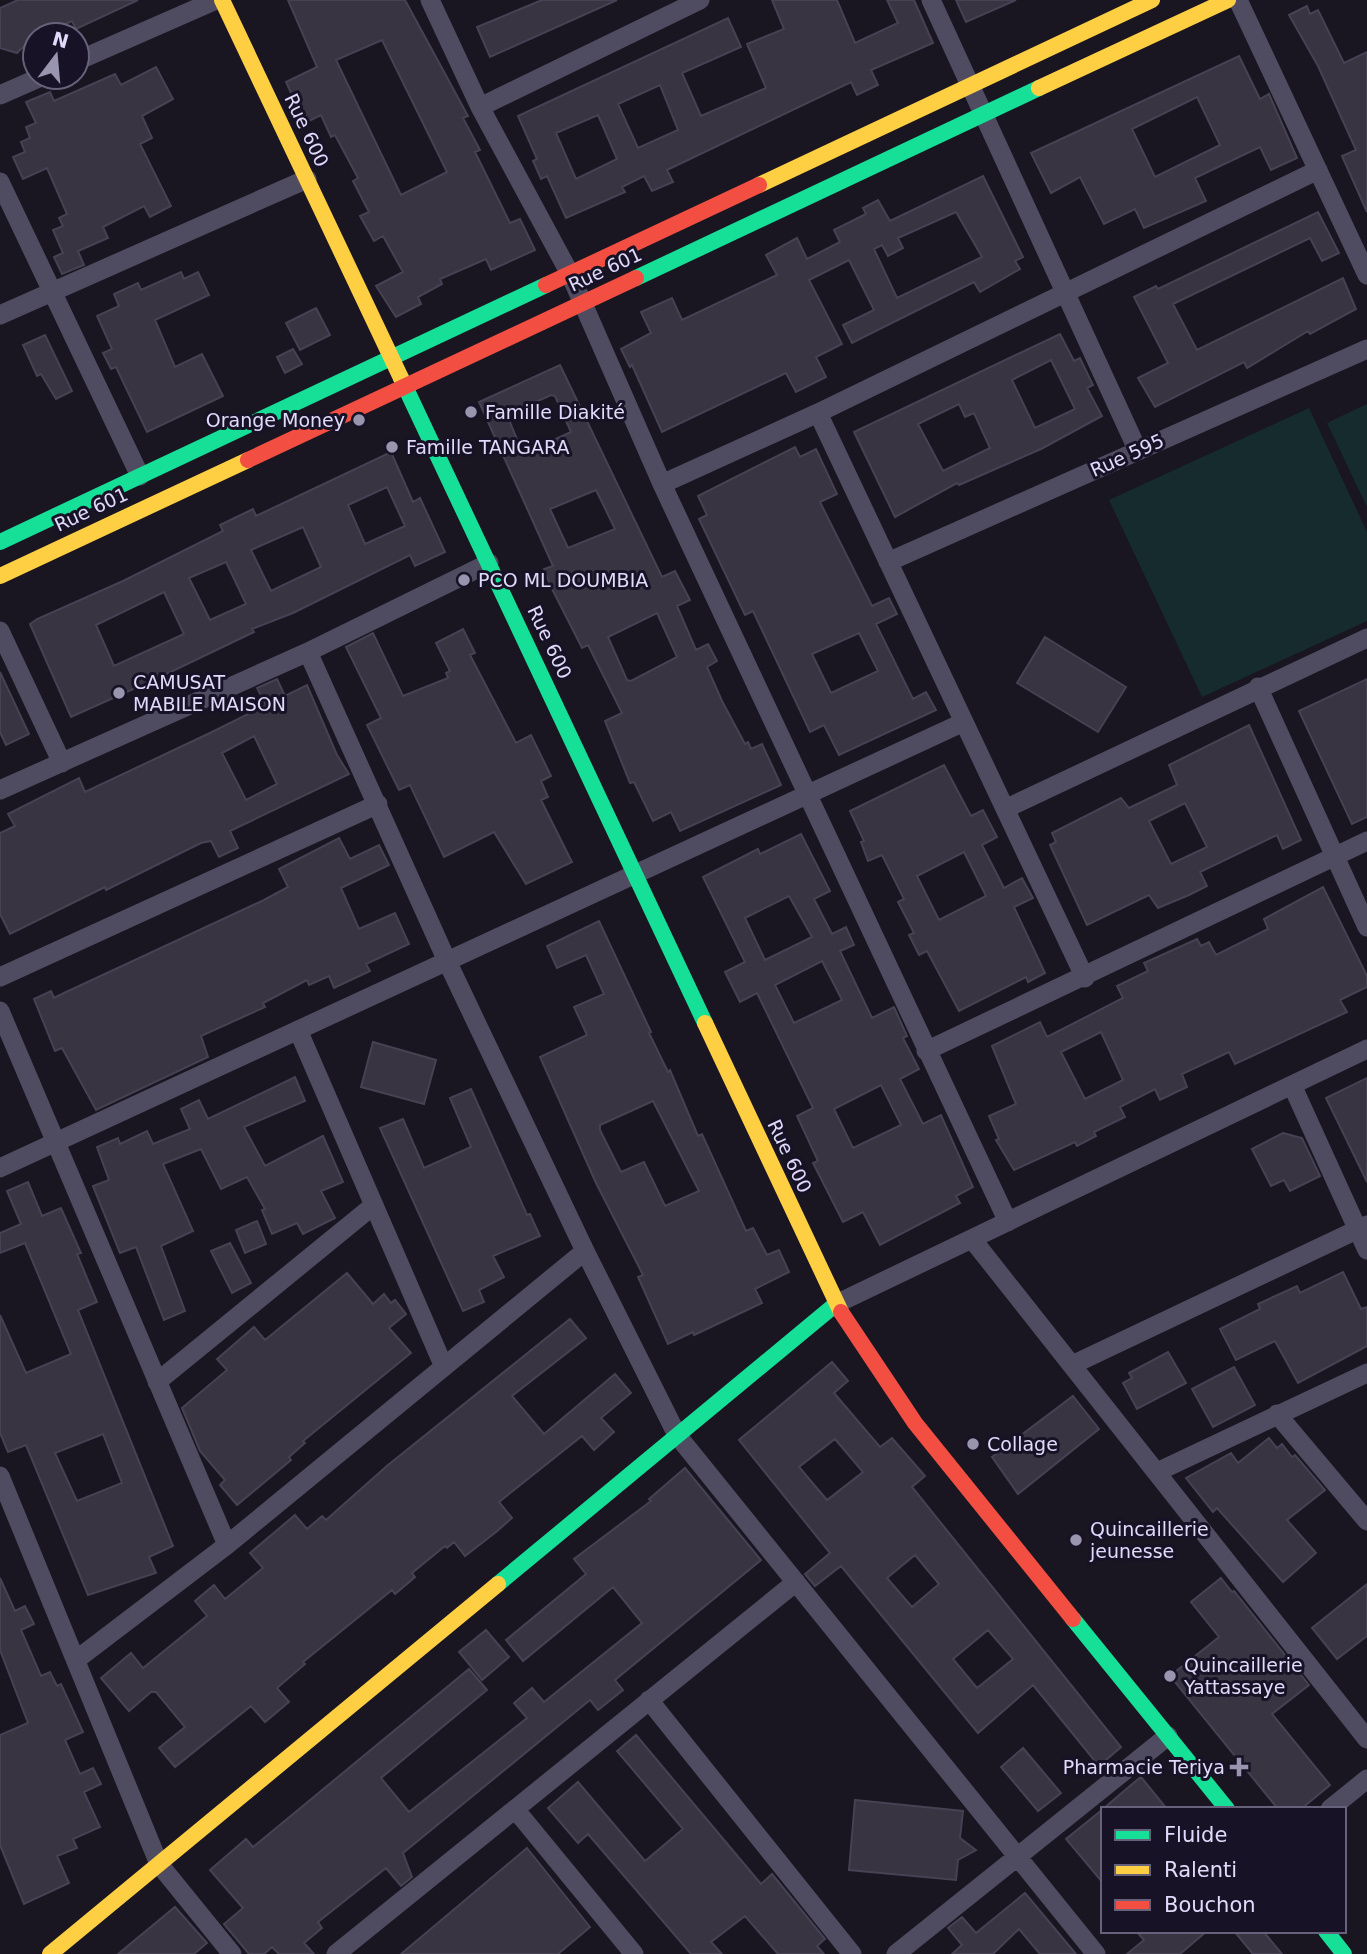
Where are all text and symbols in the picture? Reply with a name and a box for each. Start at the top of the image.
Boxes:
north arrow [21,21,91,91]
text: N [50,27,71,52]
street label: Rue 600 [280,90,334,170]
street label: Rue 601 [565,242,645,296]
place label: Famille Diakité [485,401,625,423]
marker: Famille Diakité [463,404,479,420]
place label: Orange Money [206,409,345,431]
marker: Orange Money [351,412,367,428]
street label: Rue 595 [1087,429,1167,481]
place label: Famille TANGARA [406,436,569,458]
marker: Famille TANGARA [384,439,400,455]
street label: Rue 601 [51,482,131,536]
place label: PCO ML DOUMBIA [478,569,648,591]
marker: PCO ML DOUMBIA [456,572,472,588]
street label: Rue 600 [523,602,577,682]
place label: CAMUSAT MABILE MAISON [133,671,286,715]
marker: CAMUSAT MABILE MAISON [111,685,127,701]
street label: Rue 600 [763,1116,817,1196]
place label: Collage [987,1433,1058,1455]
marker: Collage [965,1436,981,1452]
place label: Quincaillerie jeunesse [1089,1518,1209,1562]
marker: Quincaillerie jeunesse [1068,1532,1084,1548]
place label: Quincaillerie Yattassaye [1183,1654,1303,1698]
marker: Quincaillerie Yattassaye [1162,1668,1178,1684]
place label: Pharmacie Teriya [1063,1756,1225,1778]
marker: Pharmacie Teriya [1231,1759,1247,1775]
legend [1101,1807,1346,1933]
text: Fluide [1164,1823,1227,1847]
text: Ralenti [1164,1858,1237,1882]
text: Bouchon [1164,1893,1256,1917]

